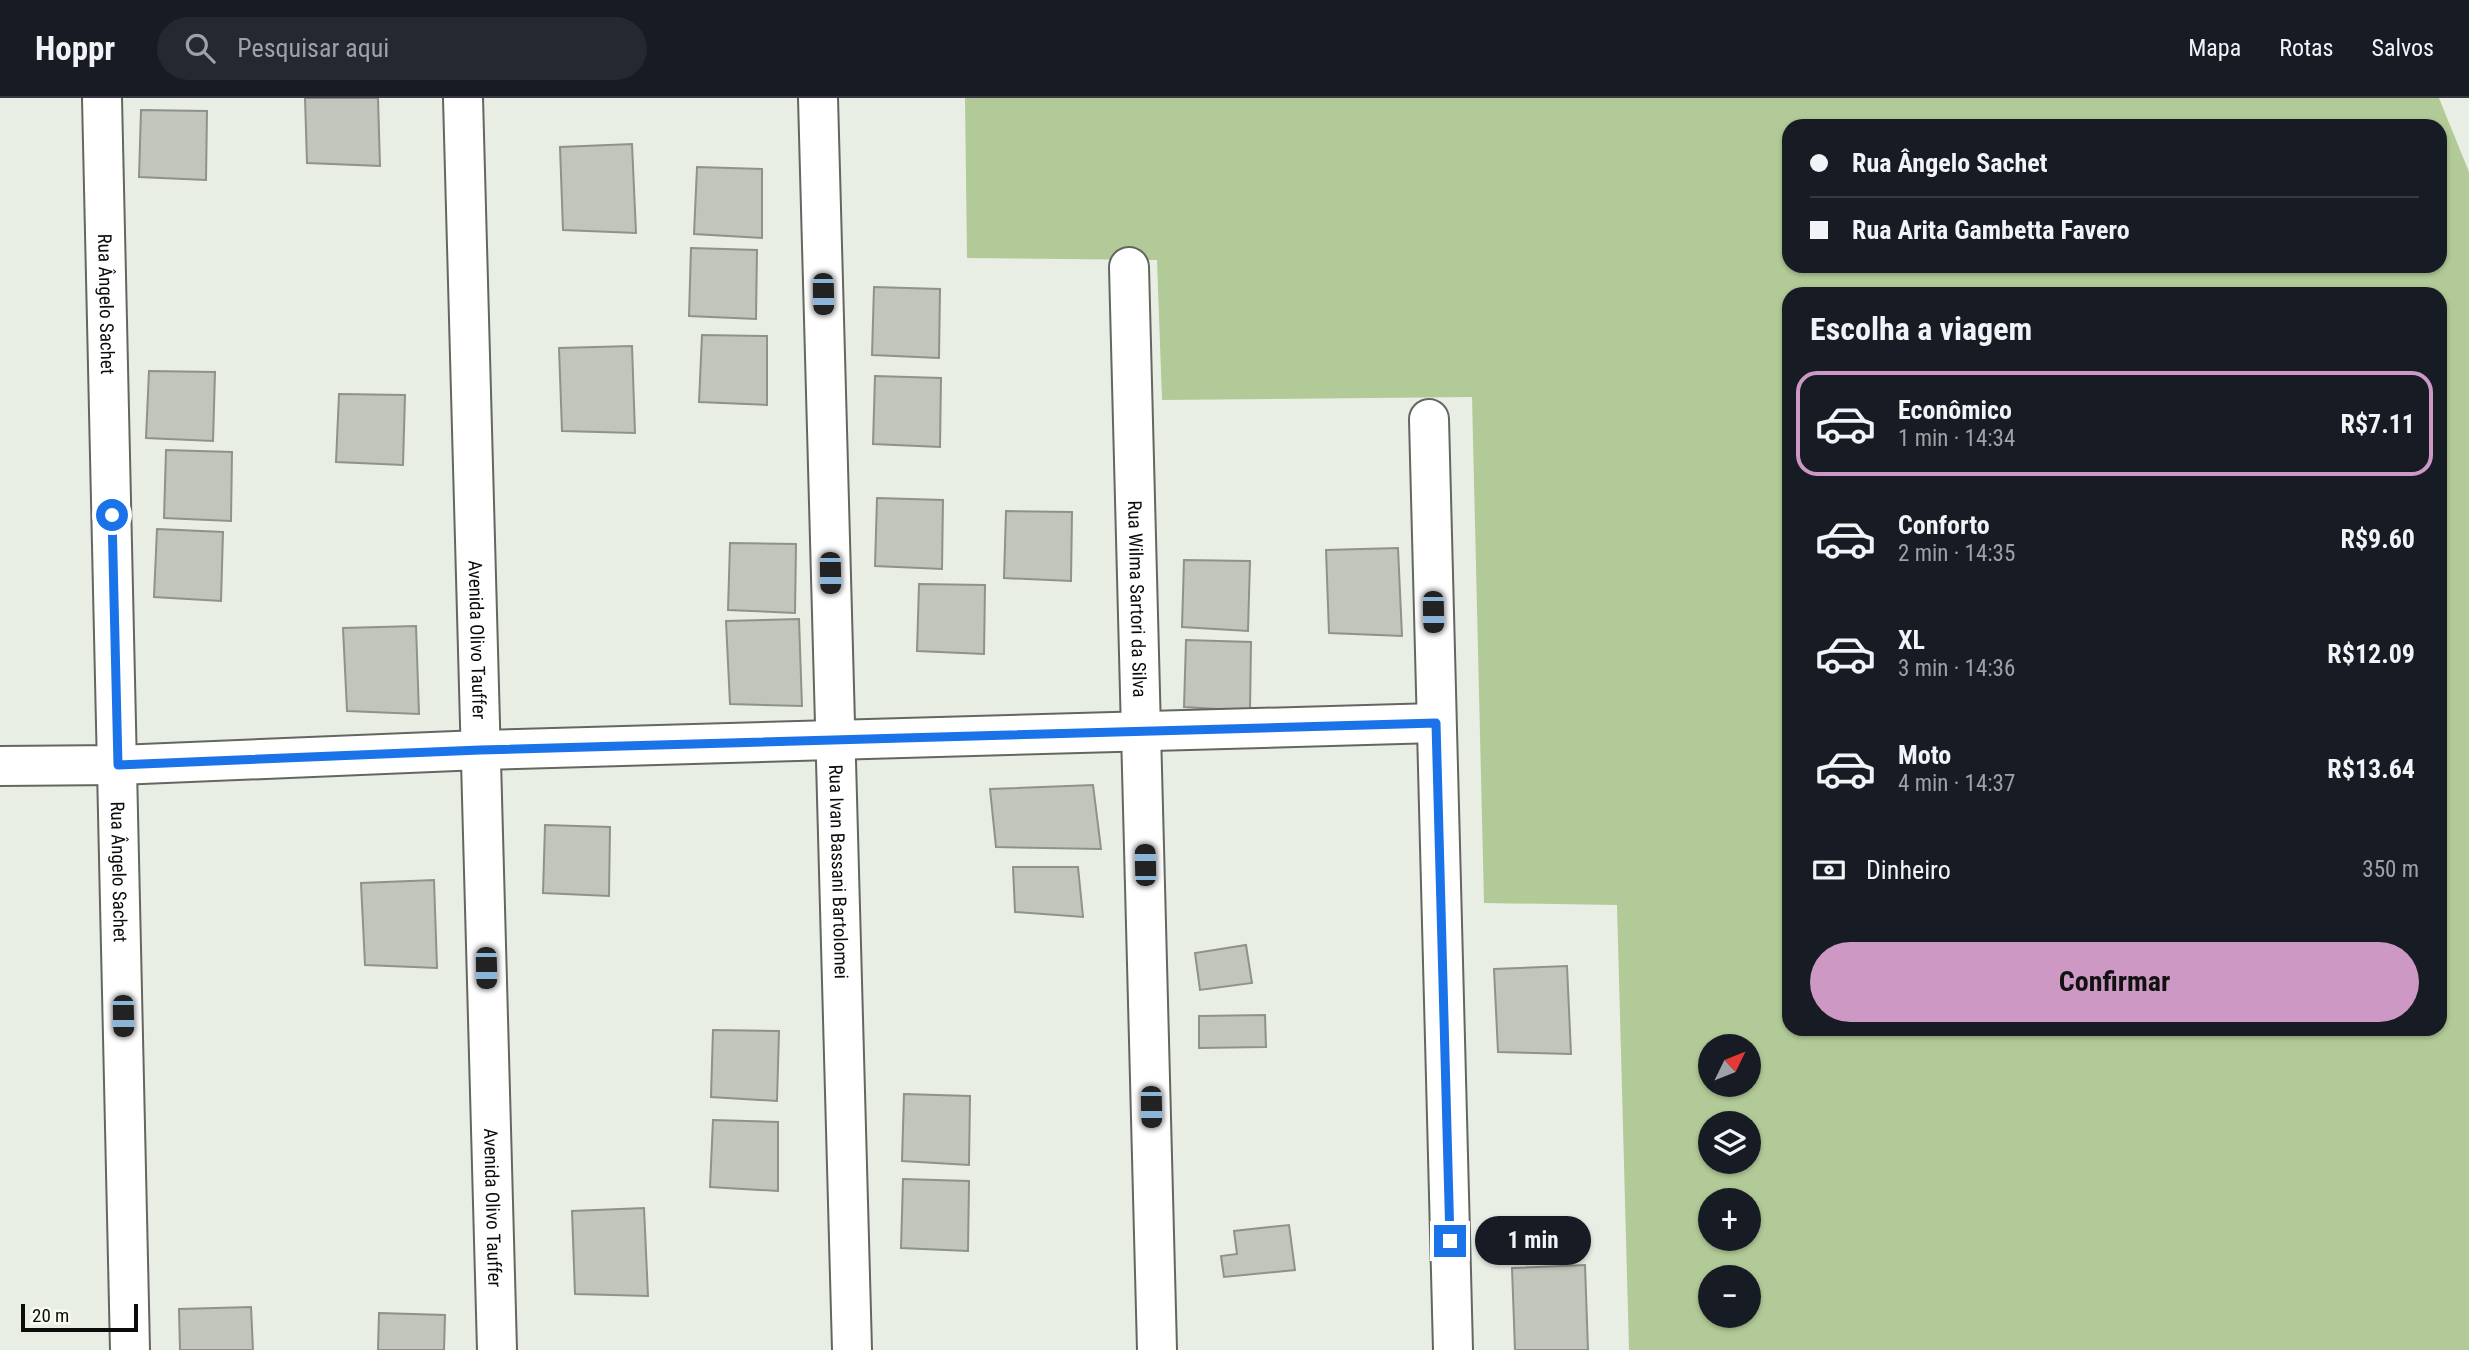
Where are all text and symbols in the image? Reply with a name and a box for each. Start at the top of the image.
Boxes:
search box [157,17,647,80]
text: Hoppr [35,29,115,68]
icon: search [181,29,219,67]
text: Pesquisar aqui [237,33,389,63]
text: Mapa [2188,34,2241,62]
text: Rotas [2279,34,2333,62]
text: Salvos [2371,34,2434,62]
text: Rua Ângelo Sachet [1852,148,2048,178]
text: Rua Arita Gambetta Favero [1852,215,2130,245]
street label: Rua Ângelo Sachet [93,233,119,375]
car [813,273,834,315]
text: Escolha a viagem [1810,310,2032,348]
icon: car [1814,392,1877,455]
text: Econômico [1898,395,2012,425]
text: R$7.11 [2341,409,2415,439]
text: 1 min · 14:34 [1898,425,2015,452]
route start [96,499,128,531]
street label: Rua Wilma Sartori da Silva [1123,500,1151,698]
icon: car [1814,507,1877,570]
text: Conforto [1898,510,1990,540]
text: R$9.60 [2341,524,2415,554]
text: 2 min · 14:35 [1898,540,2015,567]
car [820,552,841,594]
street label: Avenida Olivo Tauffer [464,560,491,720]
car [1423,591,1444,633]
icon: car [1814,622,1877,685]
text: XL [1898,625,1925,655]
text: R$12.09 [2327,639,2415,669]
text: 3 min · 14:36 [1898,655,2015,682]
icon: car [1814,737,1877,800]
text: Moto [1898,740,1951,770]
text: R$13.64 [2327,754,2415,784]
street label: Rua Ivan Bassani Bartolomei [824,764,853,979]
text: 4 min · 14:37 [1898,770,2015,797]
street label: Rua Ângelo Sachet [106,801,132,943]
car [1135,844,1156,886]
icon: cash [1810,851,1848,889]
text: Dinheiro [1866,855,1951,885]
text: 350 m [2362,856,2419,883]
button: Confirmar [1810,942,2419,1022]
car [476,947,497,989]
car [113,995,134,1037]
north arrow [1698,1034,1760,1097]
map controls [1698,1034,1761,1328]
car [1141,1086,1162,1128]
button: layers [1698,1111,1761,1174]
street label: Avenida Olivo Tauffer [479,1128,506,1288]
button: + [1698,1188,1761,1251]
callout: 1 min [1474,1216,1590,1266]
route end [1434,1225,1466,1257]
text: 1 min [1507,1227,1559,1254]
button: − [1698,1265,1761,1328]
scale bar [21,1301,138,1333]
text: 20 m [32,1304,69,1327]

